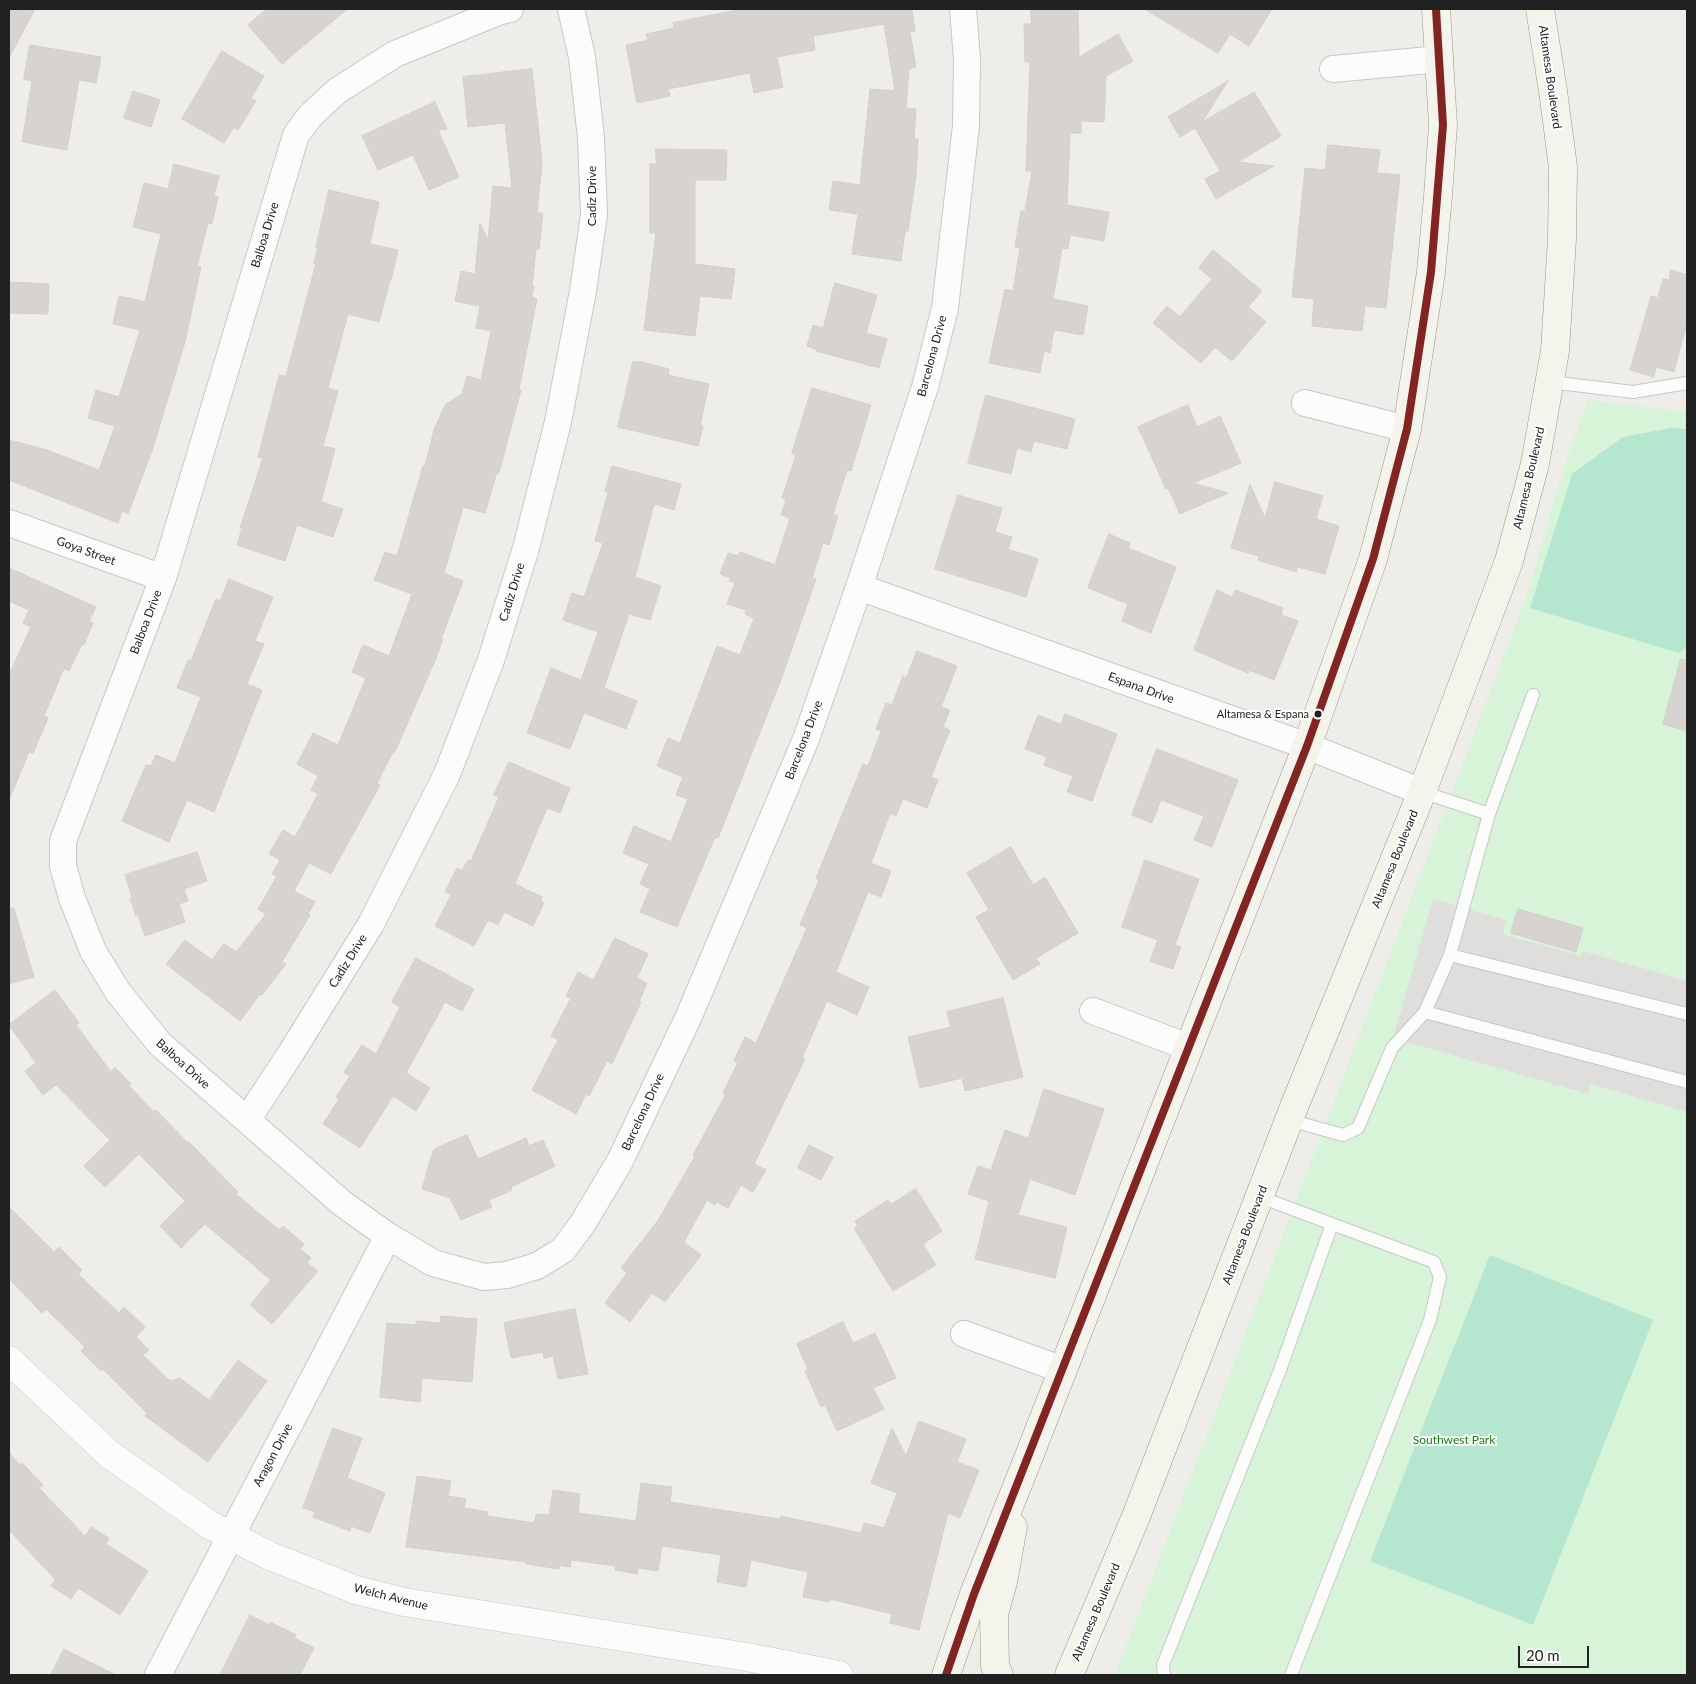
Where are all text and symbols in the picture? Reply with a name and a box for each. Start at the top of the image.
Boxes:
street label: Altamesa Boulevard [1536,24,1564,130]
street label: Cadiz Drive [585,166,599,226]
street label: Balboa Drive [248,201,282,269]
street label: Barcelona Drive [914,314,950,398]
street label: Altamesa Boulevard [1510,425,1548,531]
street label: Goya Street [54,534,118,568]
street label: Cadiz Drive [496,561,528,623]
street label: Balboa Drive [127,588,165,656]
street label: Espana Drive [1106,669,1176,707]
street label: Barcelona Drive [782,698,826,782]
place label: Altamesa & Espana [1217,707,1309,721]
marker: Altamesa & Espana [1313,709,1323,719]
street label: Altamesa Boulevard [1369,808,1421,910]
street label: Cadiz Drive [326,931,370,991]
street label: Balboa Drive [153,1036,213,1092]
street label: Barcelona Drive [619,1071,667,1153]
street label: Altamesa Boulevard [1220,1184,1270,1286]
street label: Aragon Drive [250,1421,296,1489]
park label: Southwest Park [1413,1433,1495,1447]
street label: Altamesa Boulevard [1069,1561,1123,1663]
street label: Welch Avenue [352,1581,430,1613]
scale bar [1521,1636,1592,1668]
text: 20 m [1526,1646,1560,1664]

